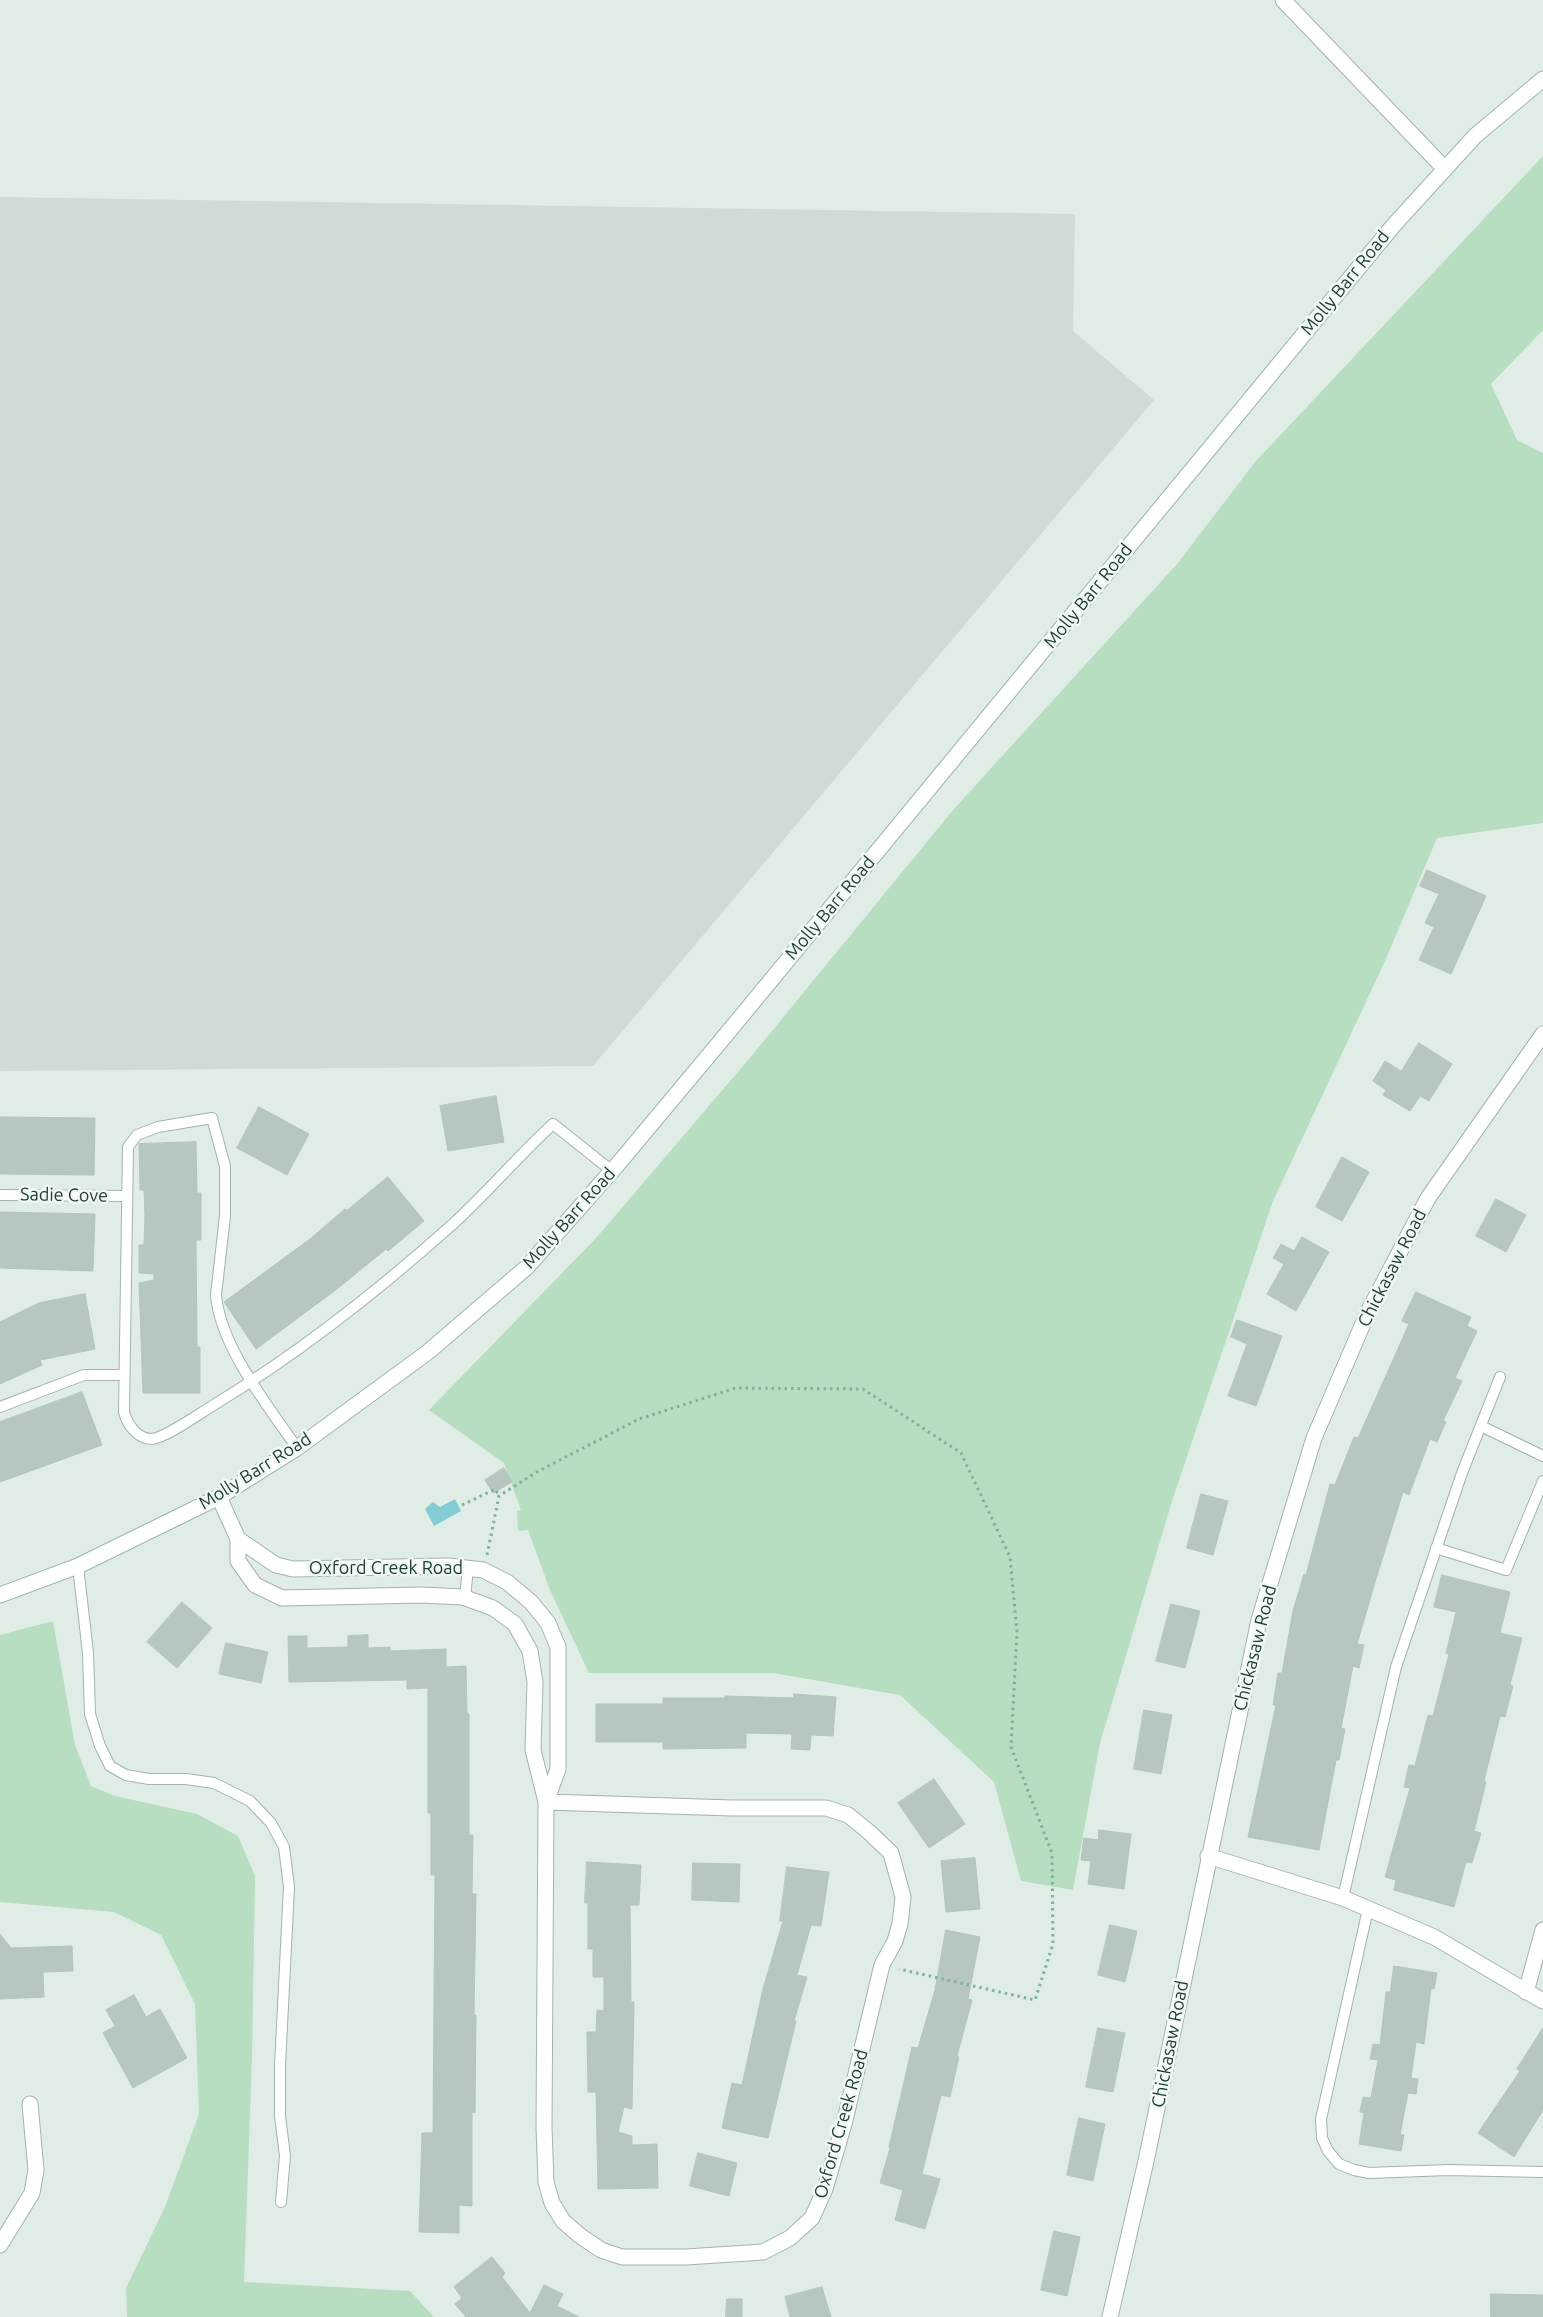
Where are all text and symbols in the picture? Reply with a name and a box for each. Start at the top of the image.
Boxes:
street label: Molly Barr Road [1296,226,1394,340]
street label: Molly Barr Road [1039,539,1137,653]
street label: Molly Barr Road [780,852,880,964]
street label: Molly Barr Road [518,1163,620,1273]
street label: Sadie Cove [20,1183,108,1207]
street label: Chickasaw Road [1353,1206,1431,1330]
street label: Molly Barr Road [195,1428,315,1514]
street label: Oxford Creek Road [309,1557,463,1579]
street label: Chickasaw Road [1229,1583,1281,1713]
street label: Chickasaw Road [1147,1979,1193,2109]
street label: Oxford Creek Road [809,2047,873,2201]

